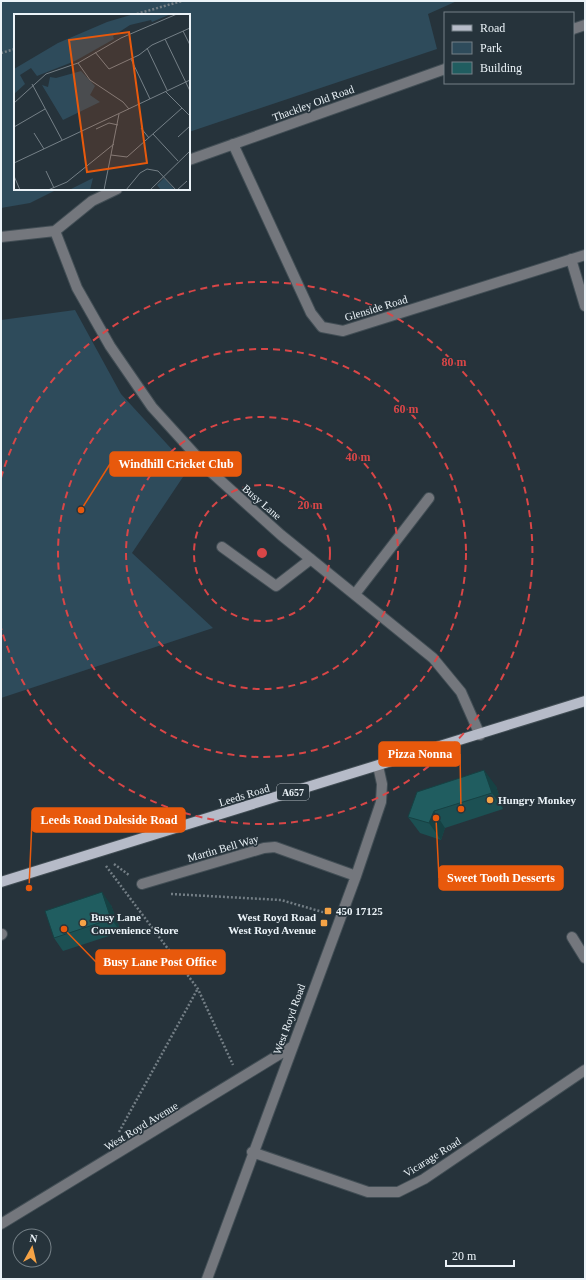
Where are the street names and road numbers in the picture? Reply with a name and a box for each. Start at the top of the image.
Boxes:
street label: Thackley Old Road [270,82,356,123]
street label: Glenside Road [343,293,409,323]
street label: Busy Lane [240,482,284,522]
street label: Leeds Road [217,781,271,808]
road number: A657 [277,784,309,800]
street label: Martin Bell Way [186,832,260,864]
street label: West Royd Road [271,982,308,1056]
street label: West Royd Avenue [102,1099,180,1153]
street label: Vicarage Road [401,1134,463,1179]

